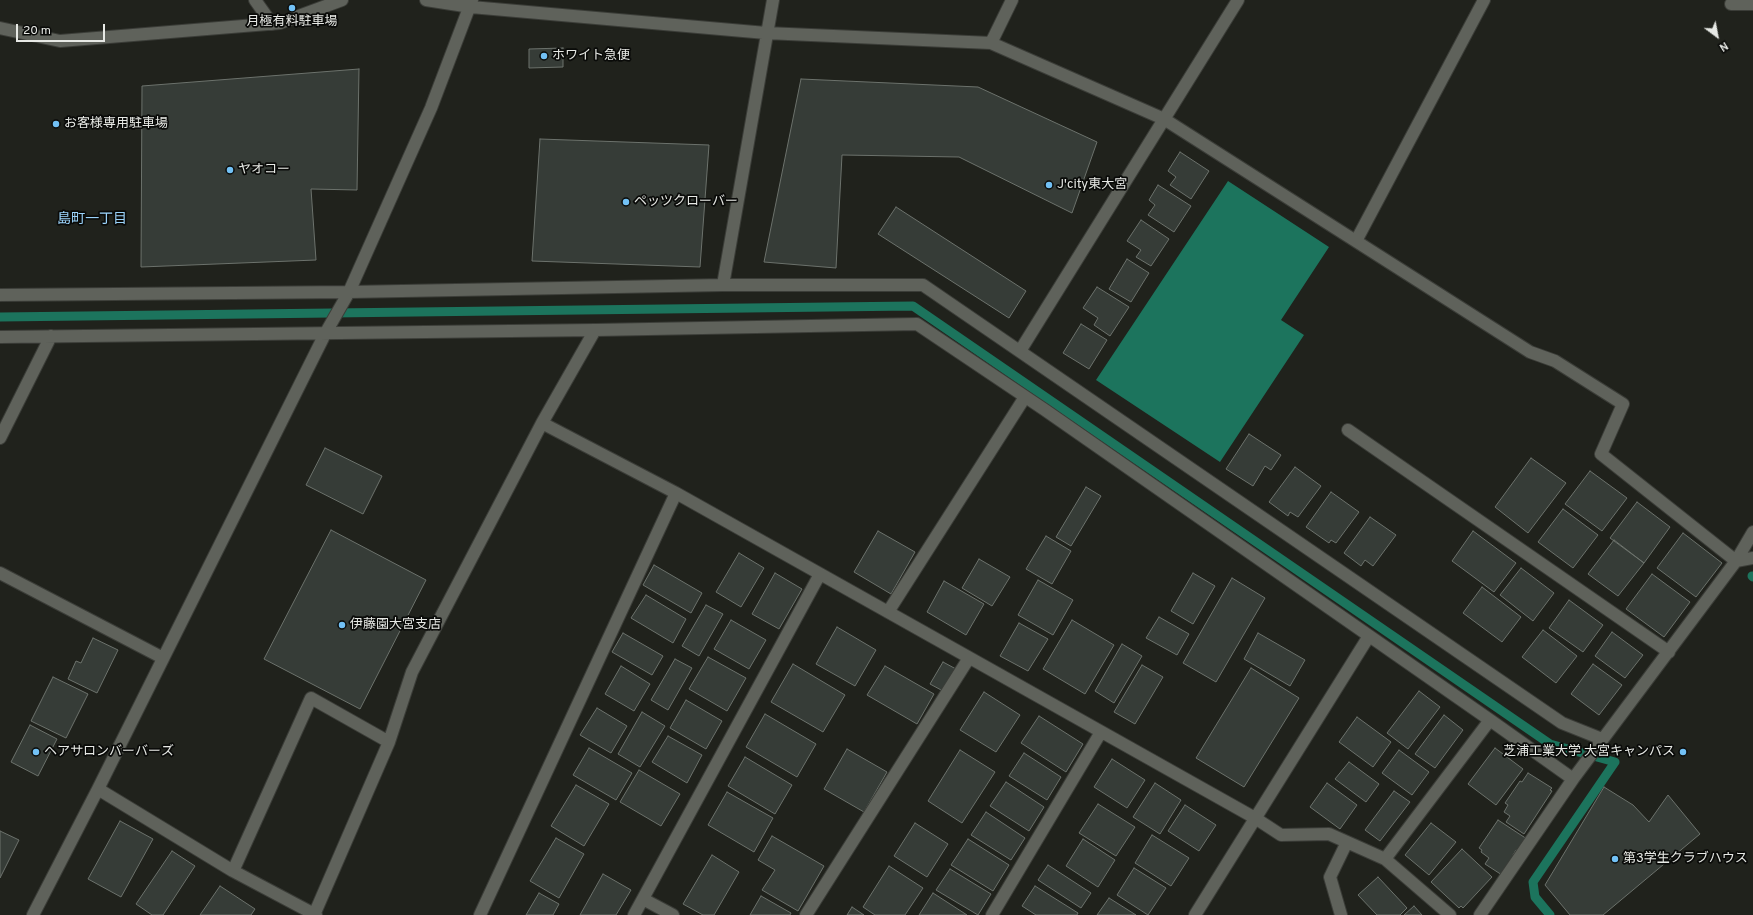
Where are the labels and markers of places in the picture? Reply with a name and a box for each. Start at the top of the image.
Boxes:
marker: 月極有料駐車場 [287,3,297,13]
place label: 月極有料駐車場 [247,14,337,30]
place label: ホワイト急便 [552,48,630,64]
marker: ホワイト急便 [539,51,549,61]
place label: お客様専用駐車場 [64,116,168,132]
marker: お客様専用駐車場 [51,119,61,129]
place label: ヤオコー [238,162,290,178]
marker: ヤオコー [225,165,235,175]
place label: J'city東大宮 [1057,177,1127,193]
marker: J'city東大宮 [1044,180,1054,190]
place label: ペッツクローバー [634,194,738,210]
marker: ペッツクローバー [621,197,631,207]
place label: 伊藤園大宮支店 [350,617,441,633]
marker: 伊藤園大宮支店 [337,620,347,630]
place label: ヘアサロンバーバーズ [44,744,174,760]
place label: 芝浦工業大学 大宮キャンパス [1503,744,1675,760]
marker: ヘアサロンバーバーズ [31,747,41,757]
marker: 芝浦工業大学 大宮キャンパス [1678,747,1688,757]
place label: 第3学生クラブハウス [1623,851,1748,867]
marker: 第3学生クラブハウス [1610,854,1620,864]

